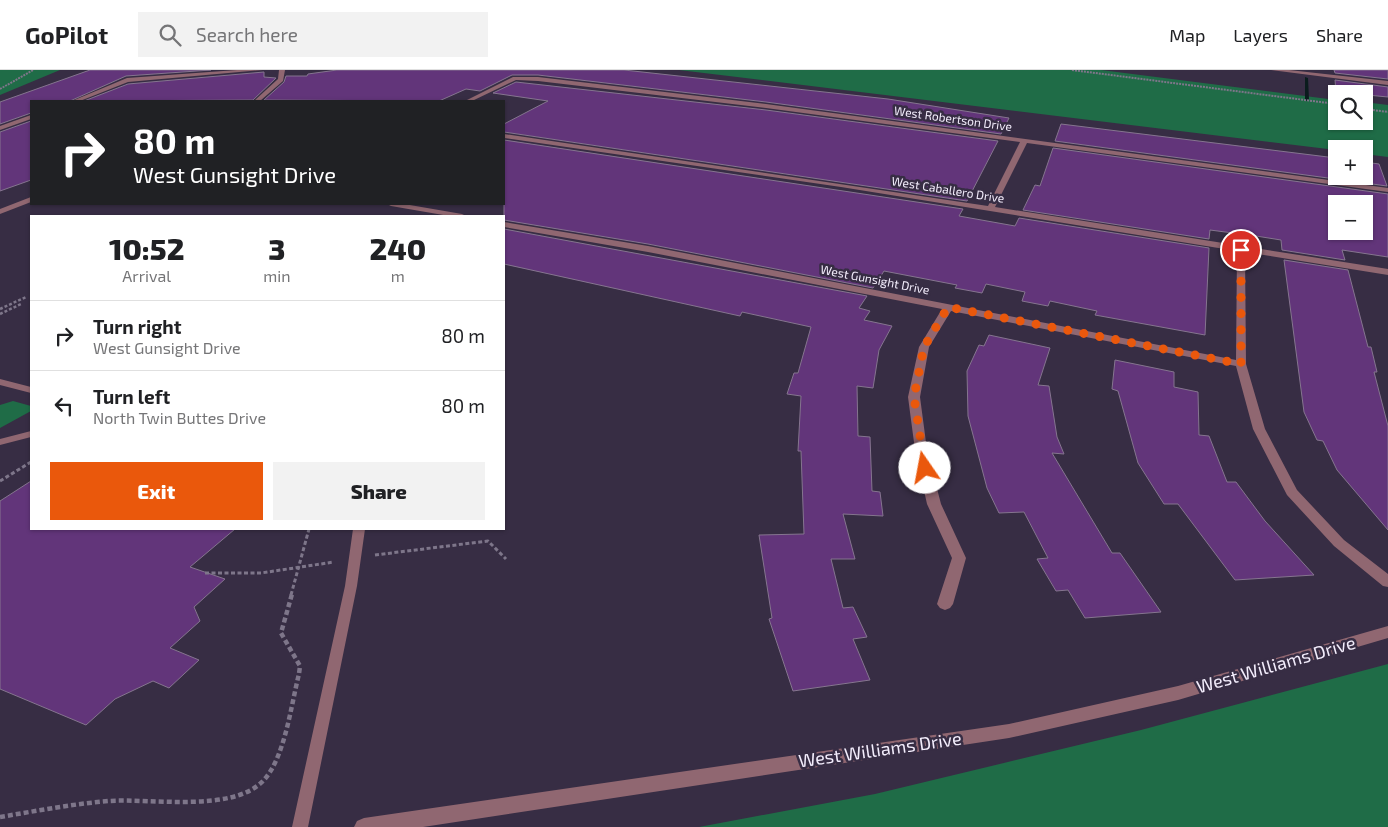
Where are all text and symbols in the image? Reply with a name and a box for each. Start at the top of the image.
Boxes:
search box [138,12,488,57]
text: GoPilot [25,20,108,49]
icon: search [156,21,184,49]
text: Search here [196,23,298,46]
text: Map [1169,24,1205,46]
text: Layers [1233,24,1288,46]
text: Share [1316,24,1363,46]
map controls [1328,85,1373,240]
button: search [1328,85,1373,130]
street label: West Robertson Drive [893,103,1013,133]
text: 80 m [133,119,215,161]
icon: right [50,120,115,185]
button: + [1328,140,1373,185]
text: West Gunsight Drive [133,161,336,187]
street label: West Caballero Drive [891,173,1006,205]
button: − [1328,195,1373,240]
pin [1220,229,1262,271]
text: 10:52 [109,230,184,266]
text: 3 [268,230,286,266]
text: 240 [369,230,426,266]
icon: arrive [1227,236,1255,264]
street label: West Gunsight Drive [819,262,931,296]
text: Arrival [122,266,171,285]
text: min [263,266,291,285]
text: m [391,266,405,285]
text: Turn right [93,315,181,338]
icon: right [50,322,78,350]
text: 80 m [441,324,485,347]
text: West Gunsight Drive [93,338,241,357]
text: Turn left [93,385,170,408]
icon: left [50,392,78,420]
text: 80 m [441,394,485,417]
text: North Twin Buttes Drive [93,408,266,427]
position arrow [898,441,950,493]
button: Exit [50,462,263,520]
button: Share [273,462,485,520]
street label: West Williams Drive [1194,631,1358,697]
street label: West Williams Drive [797,727,963,771]

